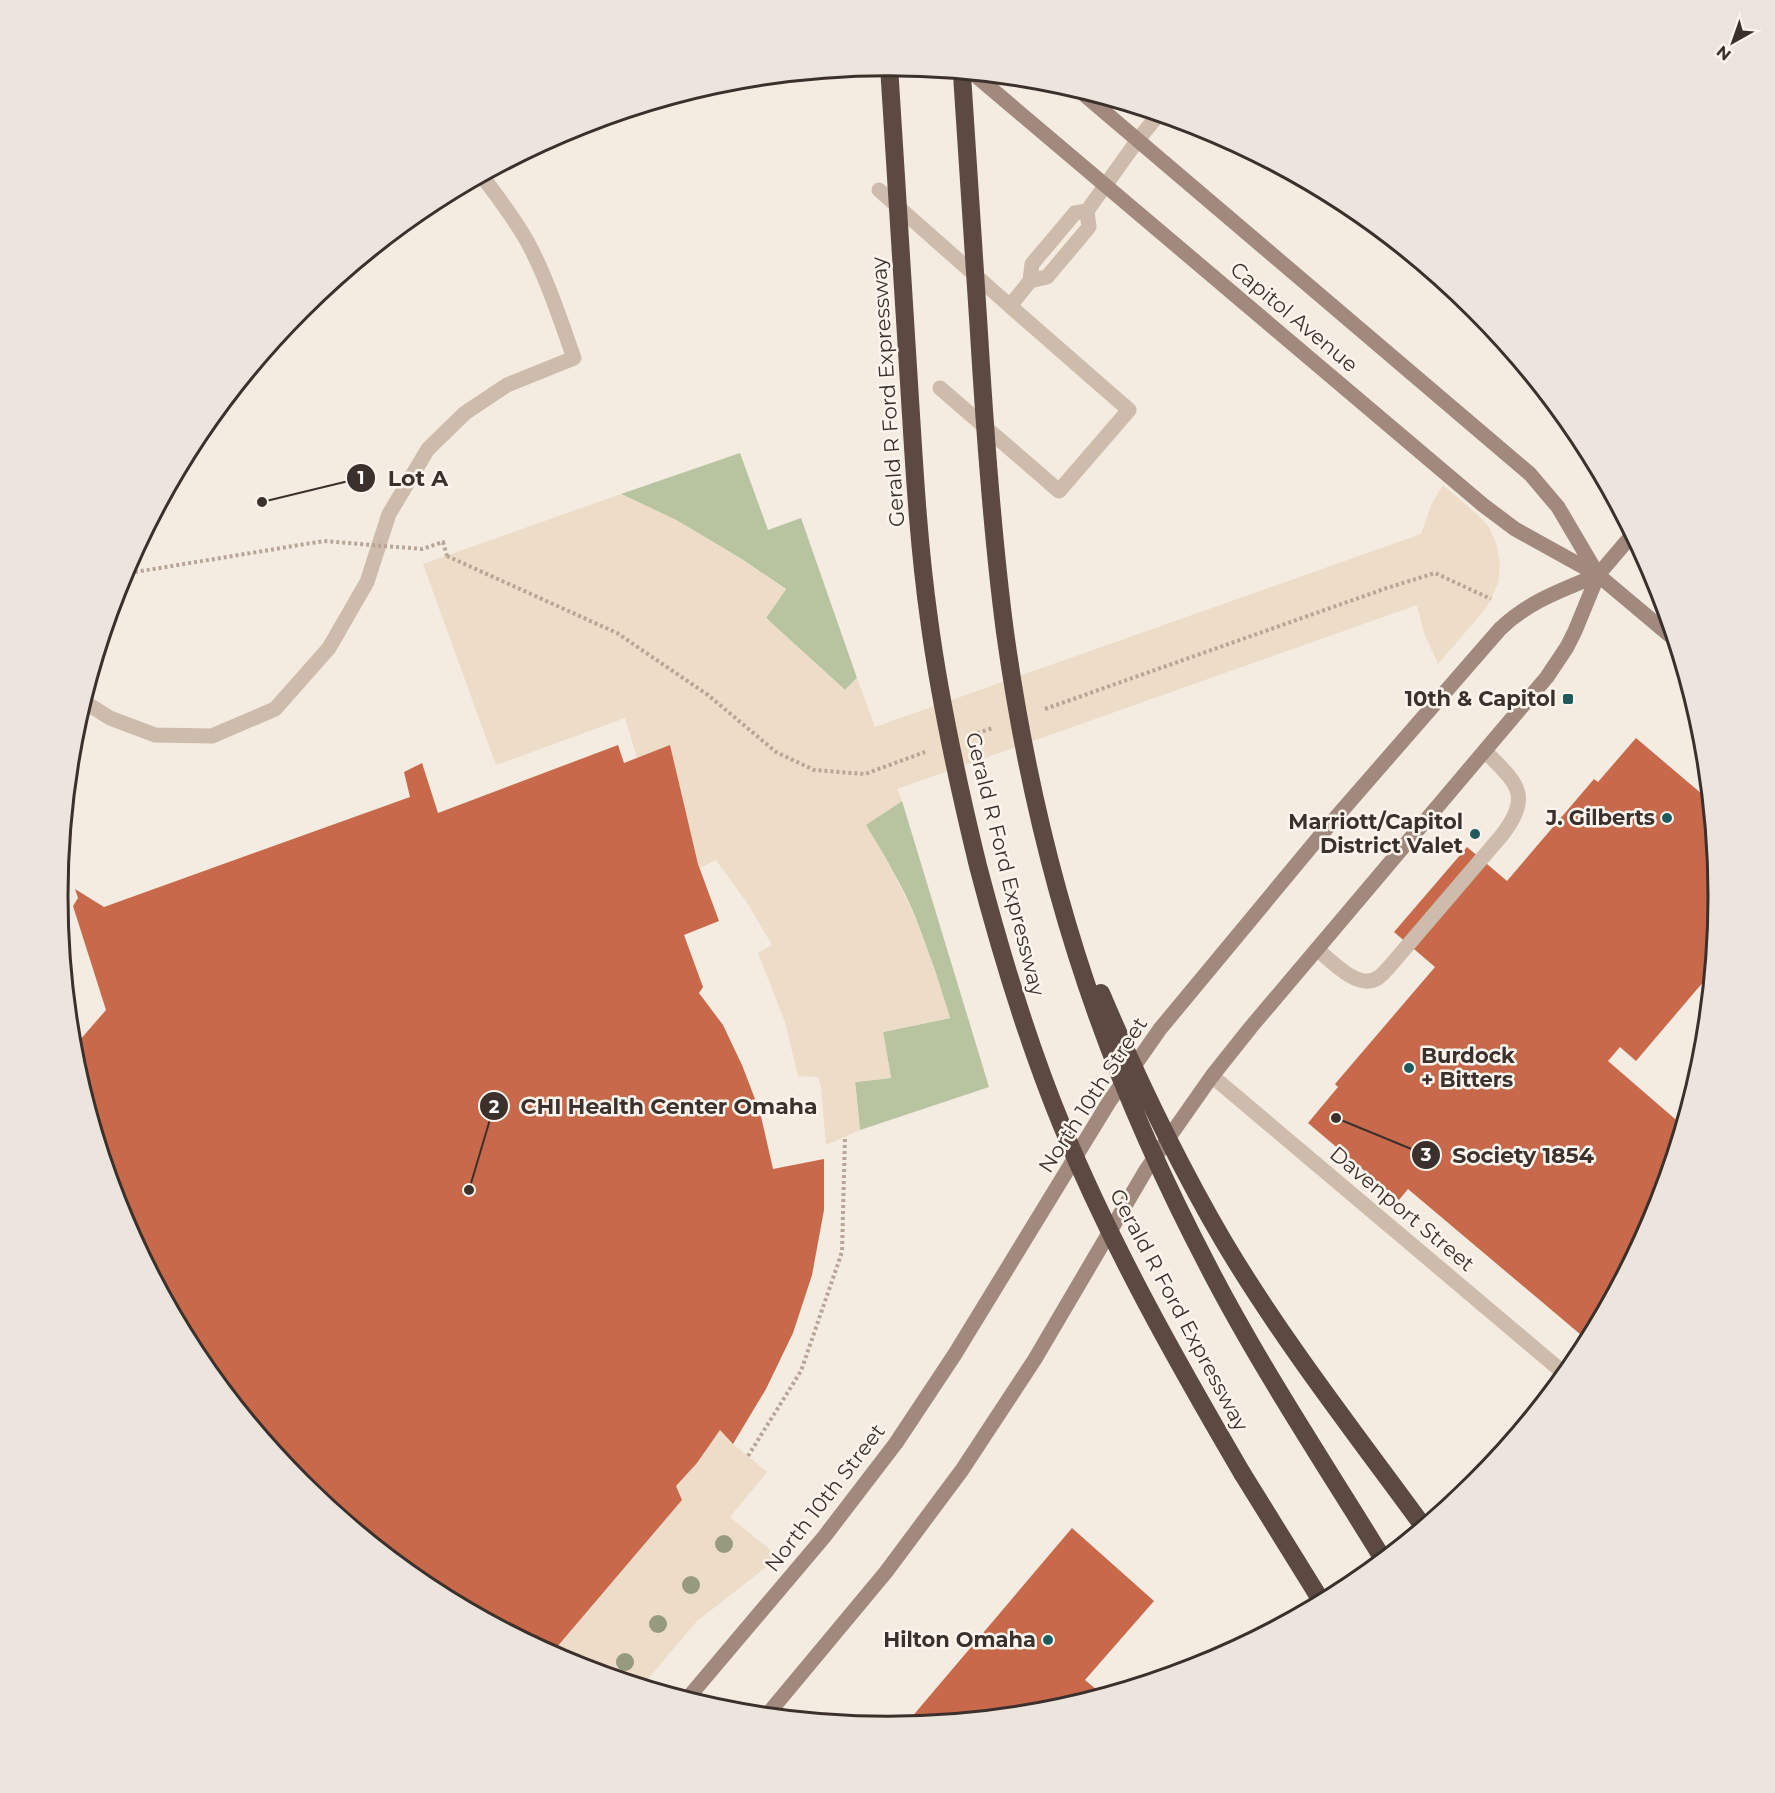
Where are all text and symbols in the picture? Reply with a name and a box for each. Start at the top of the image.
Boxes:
north arrow [1703,12,1763,72]
text: N [1713,42,1735,65]
street label: Gerald R Ford Expressway [866,256,909,528]
street label: Capitol Avenue [1226,256,1363,377]
callout: Lot A [346,458,460,498]
text: Lot A [388,465,449,492]
text: 1 [357,467,365,489]
place label: 10th & Capitol [1405,686,1556,711]
marker: 10th & Capitol [1561,692,1575,706]
street label: Gerald R Ford Expressway [961,730,1051,999]
place label: J. Gilberts [1545,805,1655,830]
place label: Marriott/Capitol District Valet [1288,809,1463,858]
marker: J. Gilberts [1660,811,1674,825]
marker: Marriott/Capitol District Valet [1468,827,1482,841]
street label: North 10th Street [1033,1012,1152,1177]
place label: Burdock + Bitters [1421,1043,1515,1092]
marker: Burdock + Bitters [1402,1061,1416,1075]
callout: CHI Health Center Omaha [479,1086,830,1126]
text: CHI Health Center Omaha [520,1093,818,1120]
text: 2 [489,1096,500,1118]
callout: Society 1854 [1411,1135,1606,1175]
street label: Davenport Street [1325,1141,1480,1276]
text: Society 1854 [1452,1142,1594,1169]
text: 3 [1420,1144,1432,1166]
street label: Gerald R Ford Expressway [1105,1184,1254,1436]
street label: North 10th Street [759,1419,890,1577]
place label: Hilton Omaha [883,1627,1036,1652]
marker: Hilton Omaha [1041,1633,1055,1647]

